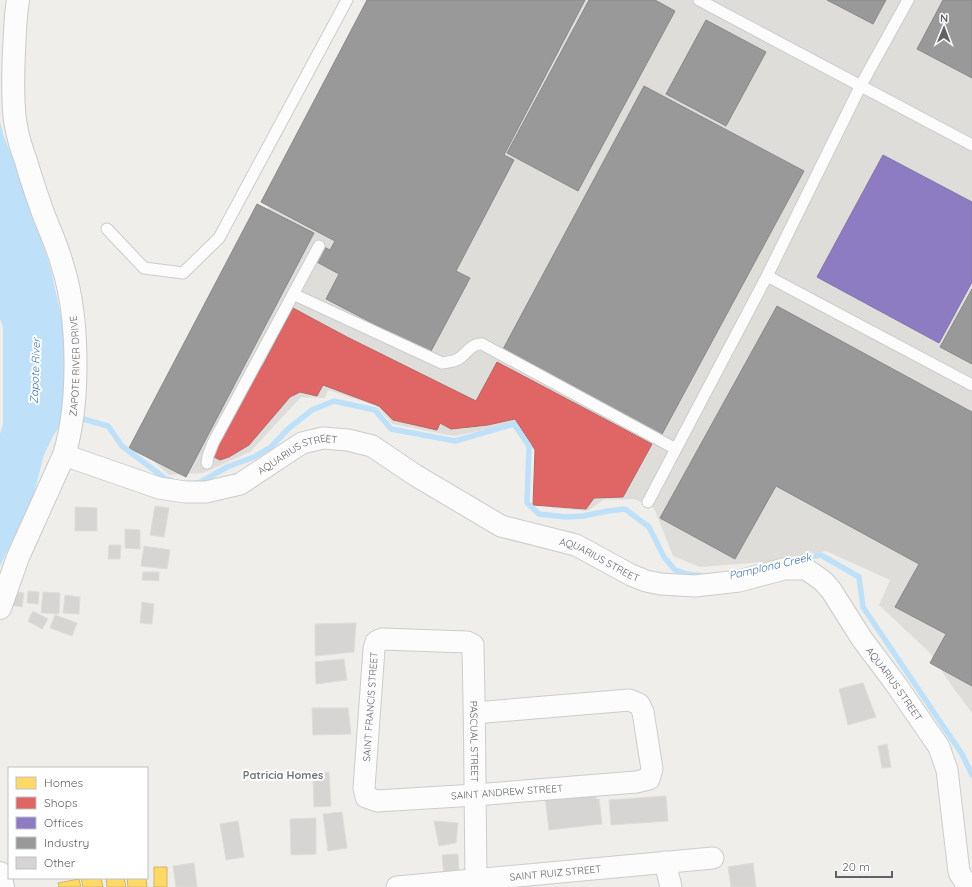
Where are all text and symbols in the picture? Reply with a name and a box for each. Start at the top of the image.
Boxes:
north arrow [924,8,964,48]
text: N [940,11,948,25]
street label: ZAPOTE RIVER DRIVE [66,315,82,417]
water label: Zapote River [27,336,43,404]
street label: AQUARIUS STREET [255,431,338,477]
street label: AQUARIUS STREET [558,535,641,584]
water label: Pamplona Creek [727,549,814,582]
street label: AQUARIUS STREET [864,644,926,723]
street label: SAINT FRANCIS STREET [359,651,380,762]
street label: PASCUAL STREET [468,701,482,782]
legend [8,767,148,879]
district label: Patricia Homes [243,768,323,782]
text: Homes [44,775,84,790]
street label: SAINT ANDREW STREET [451,782,563,802]
text: Shops [44,795,78,810]
text: Offices [44,815,83,830]
text: Industry [44,835,89,850]
scale bar [836,853,892,879]
text: Other [44,855,76,870]
text: 20 m [842,859,870,874]
street label: SAINT RUIZ STREET [509,862,602,883]

